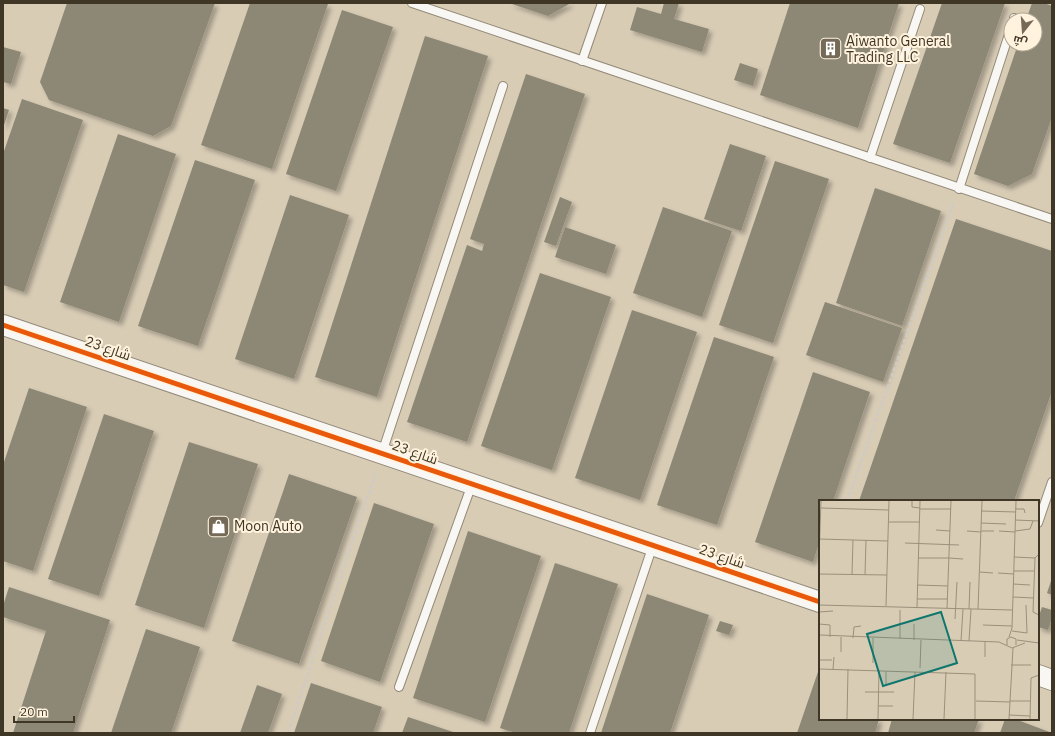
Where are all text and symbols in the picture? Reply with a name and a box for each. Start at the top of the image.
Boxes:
north arrow [1003,12,1043,52]
place label: Aiwanto General Trading LLC [846,32,950,66]
text: ش [1011,33,1029,50]
building icon: Aiwanto General Trading LLC [817,36,843,62]
street label: شارع 23 [83,332,133,364]
street label: شارع 23 [390,436,440,468]
inset map [819,500,1039,720]
shop icon: Moon Auto [206,513,232,539]
place label: Moon Auto [234,517,302,535]
street label: شارع 23 [697,540,747,572]
scale bar [14,698,74,724]
text: 20 m [20,704,48,719]

